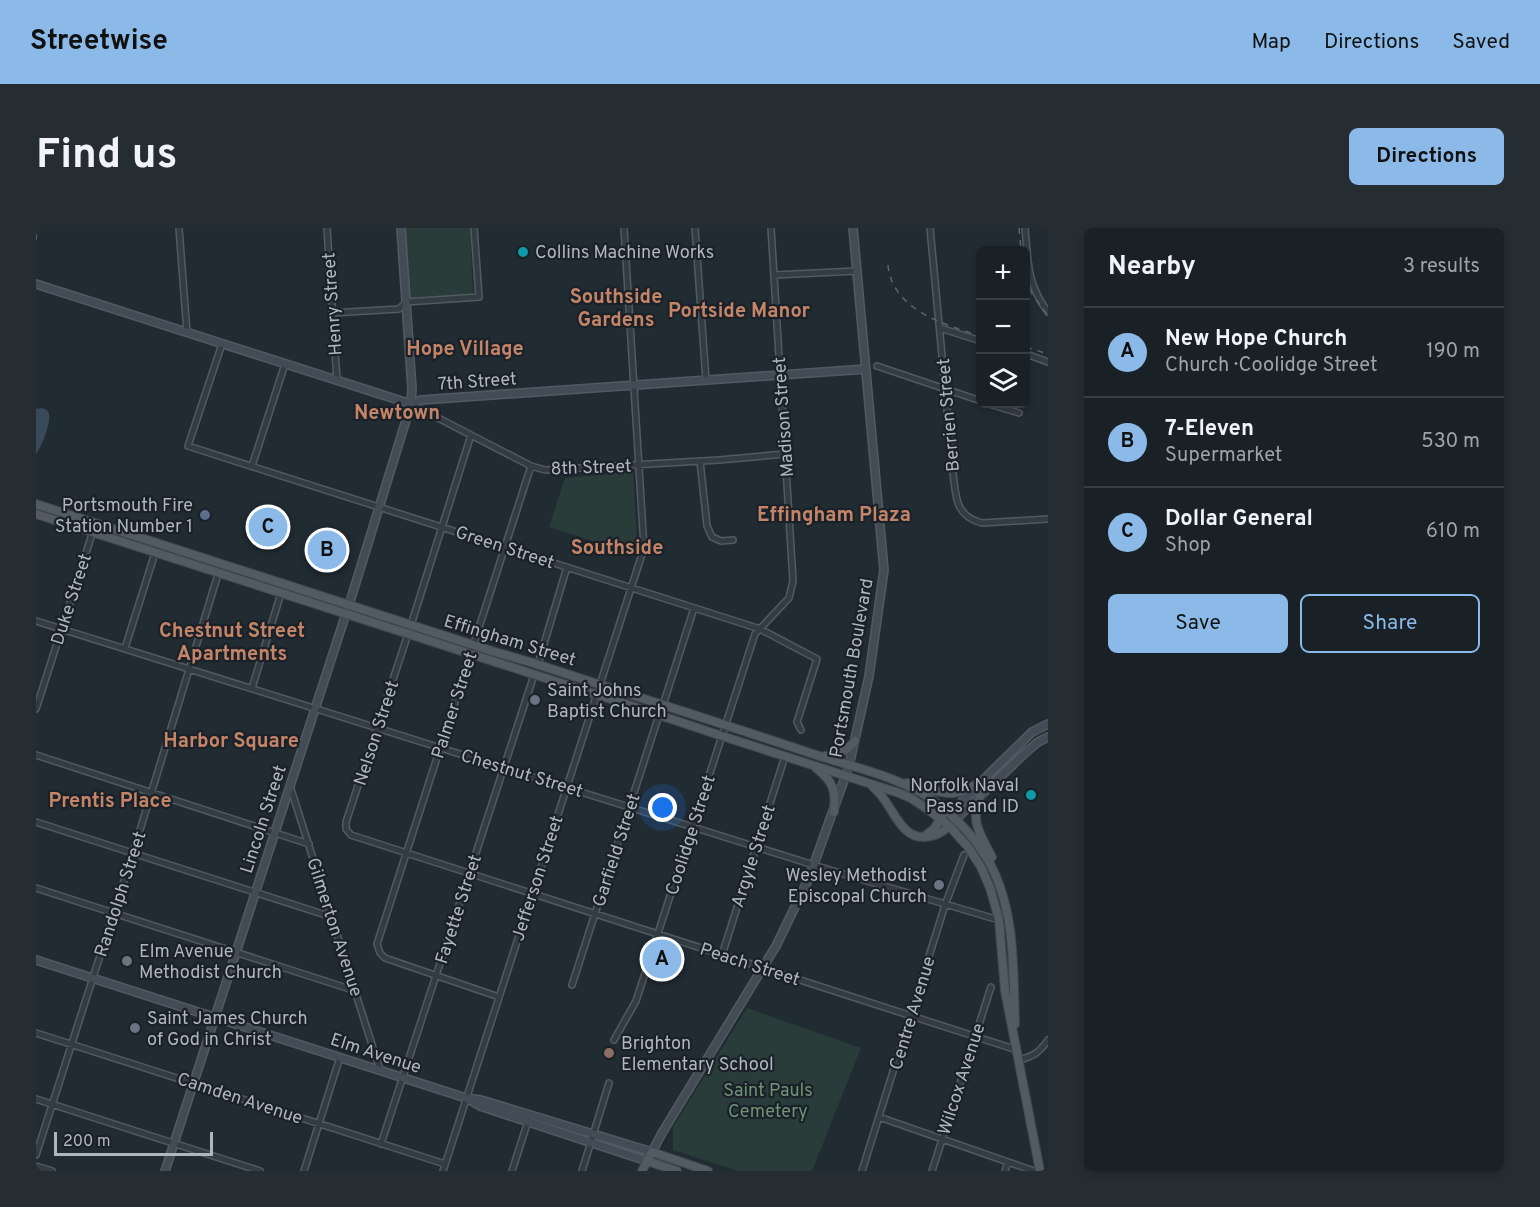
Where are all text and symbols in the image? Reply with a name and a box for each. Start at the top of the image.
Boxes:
text: Streetwise [30,24,168,60]
text: Map [1251,29,1291,56]
text: Directions [1324,29,1419,56]
text: Saved [1452,29,1510,56]
button: Directions [1349,128,1504,185]
text: Find us [36,130,177,183]
place label: Collins Machine Works [535,242,714,265]
marker: Collins Machine Works [516,245,530,259]
map controls [976,246,1030,408]
button: + [976,246,1030,300]
text: Nearby [1108,251,1196,284]
street label: Henry Street [318,252,349,356]
text: 3 results [1403,254,1480,280]
district label: Southside Gardens [570,285,662,334]
district label: Portside Manor [668,299,811,325]
button: − [976,300,1030,354]
text: New Hope Church [1165,326,1347,353]
district label: Hope Village [406,337,524,363]
text: A [1120,339,1135,365]
text: 190 m [1426,339,1480,365]
text: Church · Coolidge Street [1165,353,1377,379]
button: layers [976,354,1030,408]
street label: Madison Street [769,356,800,478]
street label: Berrien Street [933,357,966,473]
street label: 7th Street [437,368,517,397]
district label: Newtown [354,401,440,427]
text: 7-Eleven [1165,416,1254,443]
text: B [1121,429,1134,455]
text: 530 m [1421,429,1480,455]
text: Supermarket [1165,443,1282,469]
street label: 8th Street [550,456,632,481]
place label: Portsmouth Fire Station Number 1 [55,495,193,539]
district label: Effingham Plaza [757,503,911,529]
pin: C [248,504,288,550]
text: Dollar General [1165,506,1313,533]
marker: Portsmouth Fire Station Number 1 [198,508,212,522]
text: C [1121,519,1134,545]
text: 610 m [1426,519,1480,545]
street label: Green Street [452,522,557,575]
pin: B [308,528,346,572]
text: Shop [1165,533,1211,559]
district label: Southside [571,536,663,562]
street label: Duke Street [47,551,98,648]
street label: Portsmouth Boulevard [825,577,880,760]
button: Save [1108,594,1288,653]
button: Share [1300,594,1480,653]
street label: Effingham Street [441,610,578,672]
district label: Chestnut Street Apartments [159,619,305,668]
street label: Palmer Street [427,649,484,762]
street label: Nelson Street [350,678,405,789]
place label: Saint Johns Baptist Church [547,680,667,724]
marker: Saint Johns Baptist Church [528,693,542,707]
district label: Harbor Square [163,729,299,755]
street label: Chestnut Street [458,745,586,804]
street label: Lincoln Street [236,762,293,877]
street label: Coolidge Street [661,772,722,898]
place label: Norfolk Naval Pass and ID [910,775,1019,819]
marker: Norfolk Naval Pass and ID [1024,788,1038,802]
district label: Prentis Place [48,789,172,815]
street label: Garfield Street [588,791,647,910]
your location [648,793,677,822]
street label: Argyle Street [727,802,782,911]
street label: Jefferson Street [507,813,570,944]
street label: Randolph Street [90,829,153,960]
street label: Fayette Street [431,852,488,967]
street label: Gilmerton Avenue [300,855,367,1000]
place label: Wesley Methodist Episcopal Church [786,865,927,909]
marker: Wesley Methodist Episcopal Church [932,878,946,892]
pin: A [642,936,682,982]
street label: Peach Street [697,938,802,992]
place label: Elm Avenue Methodist Church [139,941,282,985]
marker: Elm Avenue Methodist Church [120,954,134,968]
street label: Centre Avenue [885,954,942,1073]
place label: Saint James Church of God in Christ [147,1008,308,1052]
marker: Saint James Church of God in Christ [128,1021,142,1035]
street label: Wilcox Avenue [934,1021,991,1138]
street label: Elm Avenue [327,1029,424,1080]
place label: Brighton Elementary School [621,1033,774,1077]
marker: Brighton Elementary School [602,1046,616,1060]
street label: Camden Avenue [174,1068,305,1131]
park label: Saint Pauls Cemetery [723,1080,813,1124]
scale bar [54,1129,213,1156]
text: 200 m [63,1132,111,1152]

